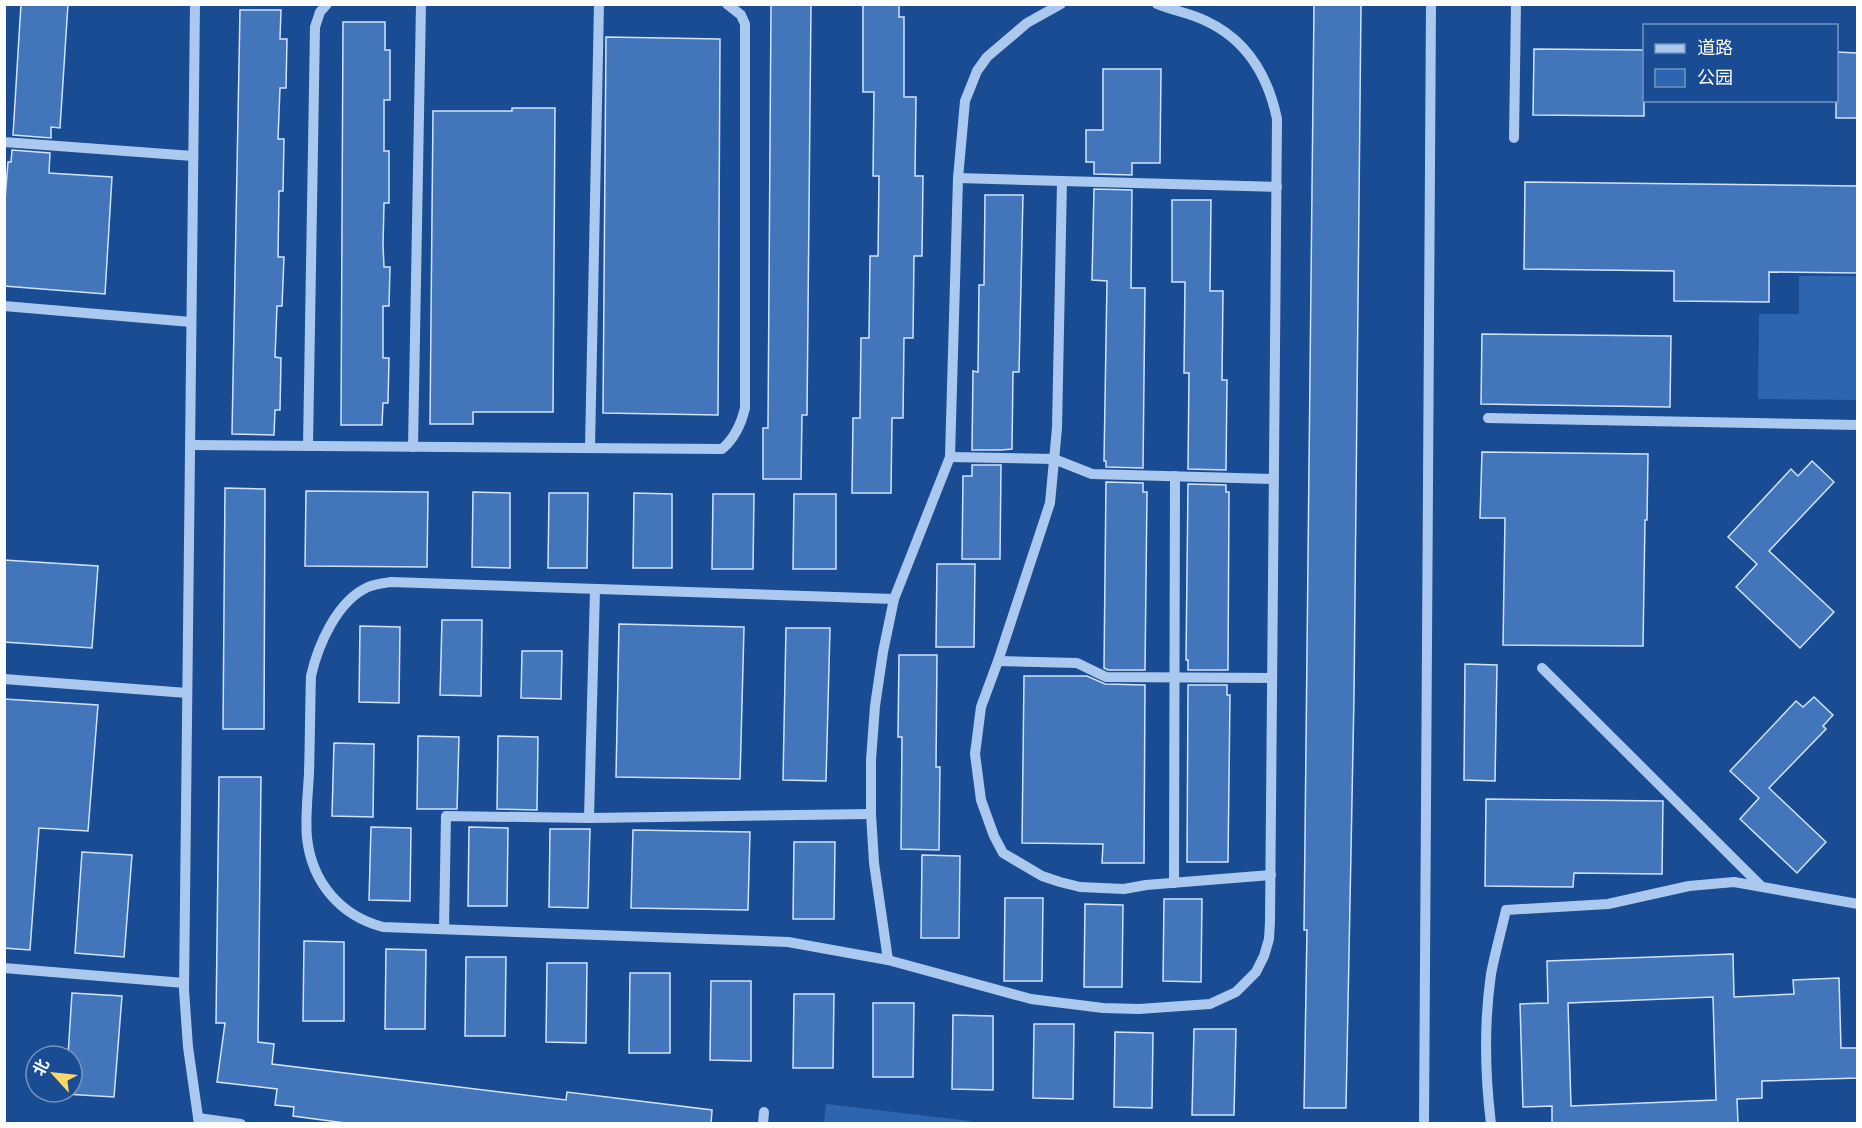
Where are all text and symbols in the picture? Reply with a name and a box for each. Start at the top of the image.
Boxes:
legend [1643,24,1838,102]
text: 道路 [1697,36,1733,58]
text: 公园 [1697,66,1733,88]
north arrow [24,1044,84,1104]
text: 北 [28,1056,52,1078]

